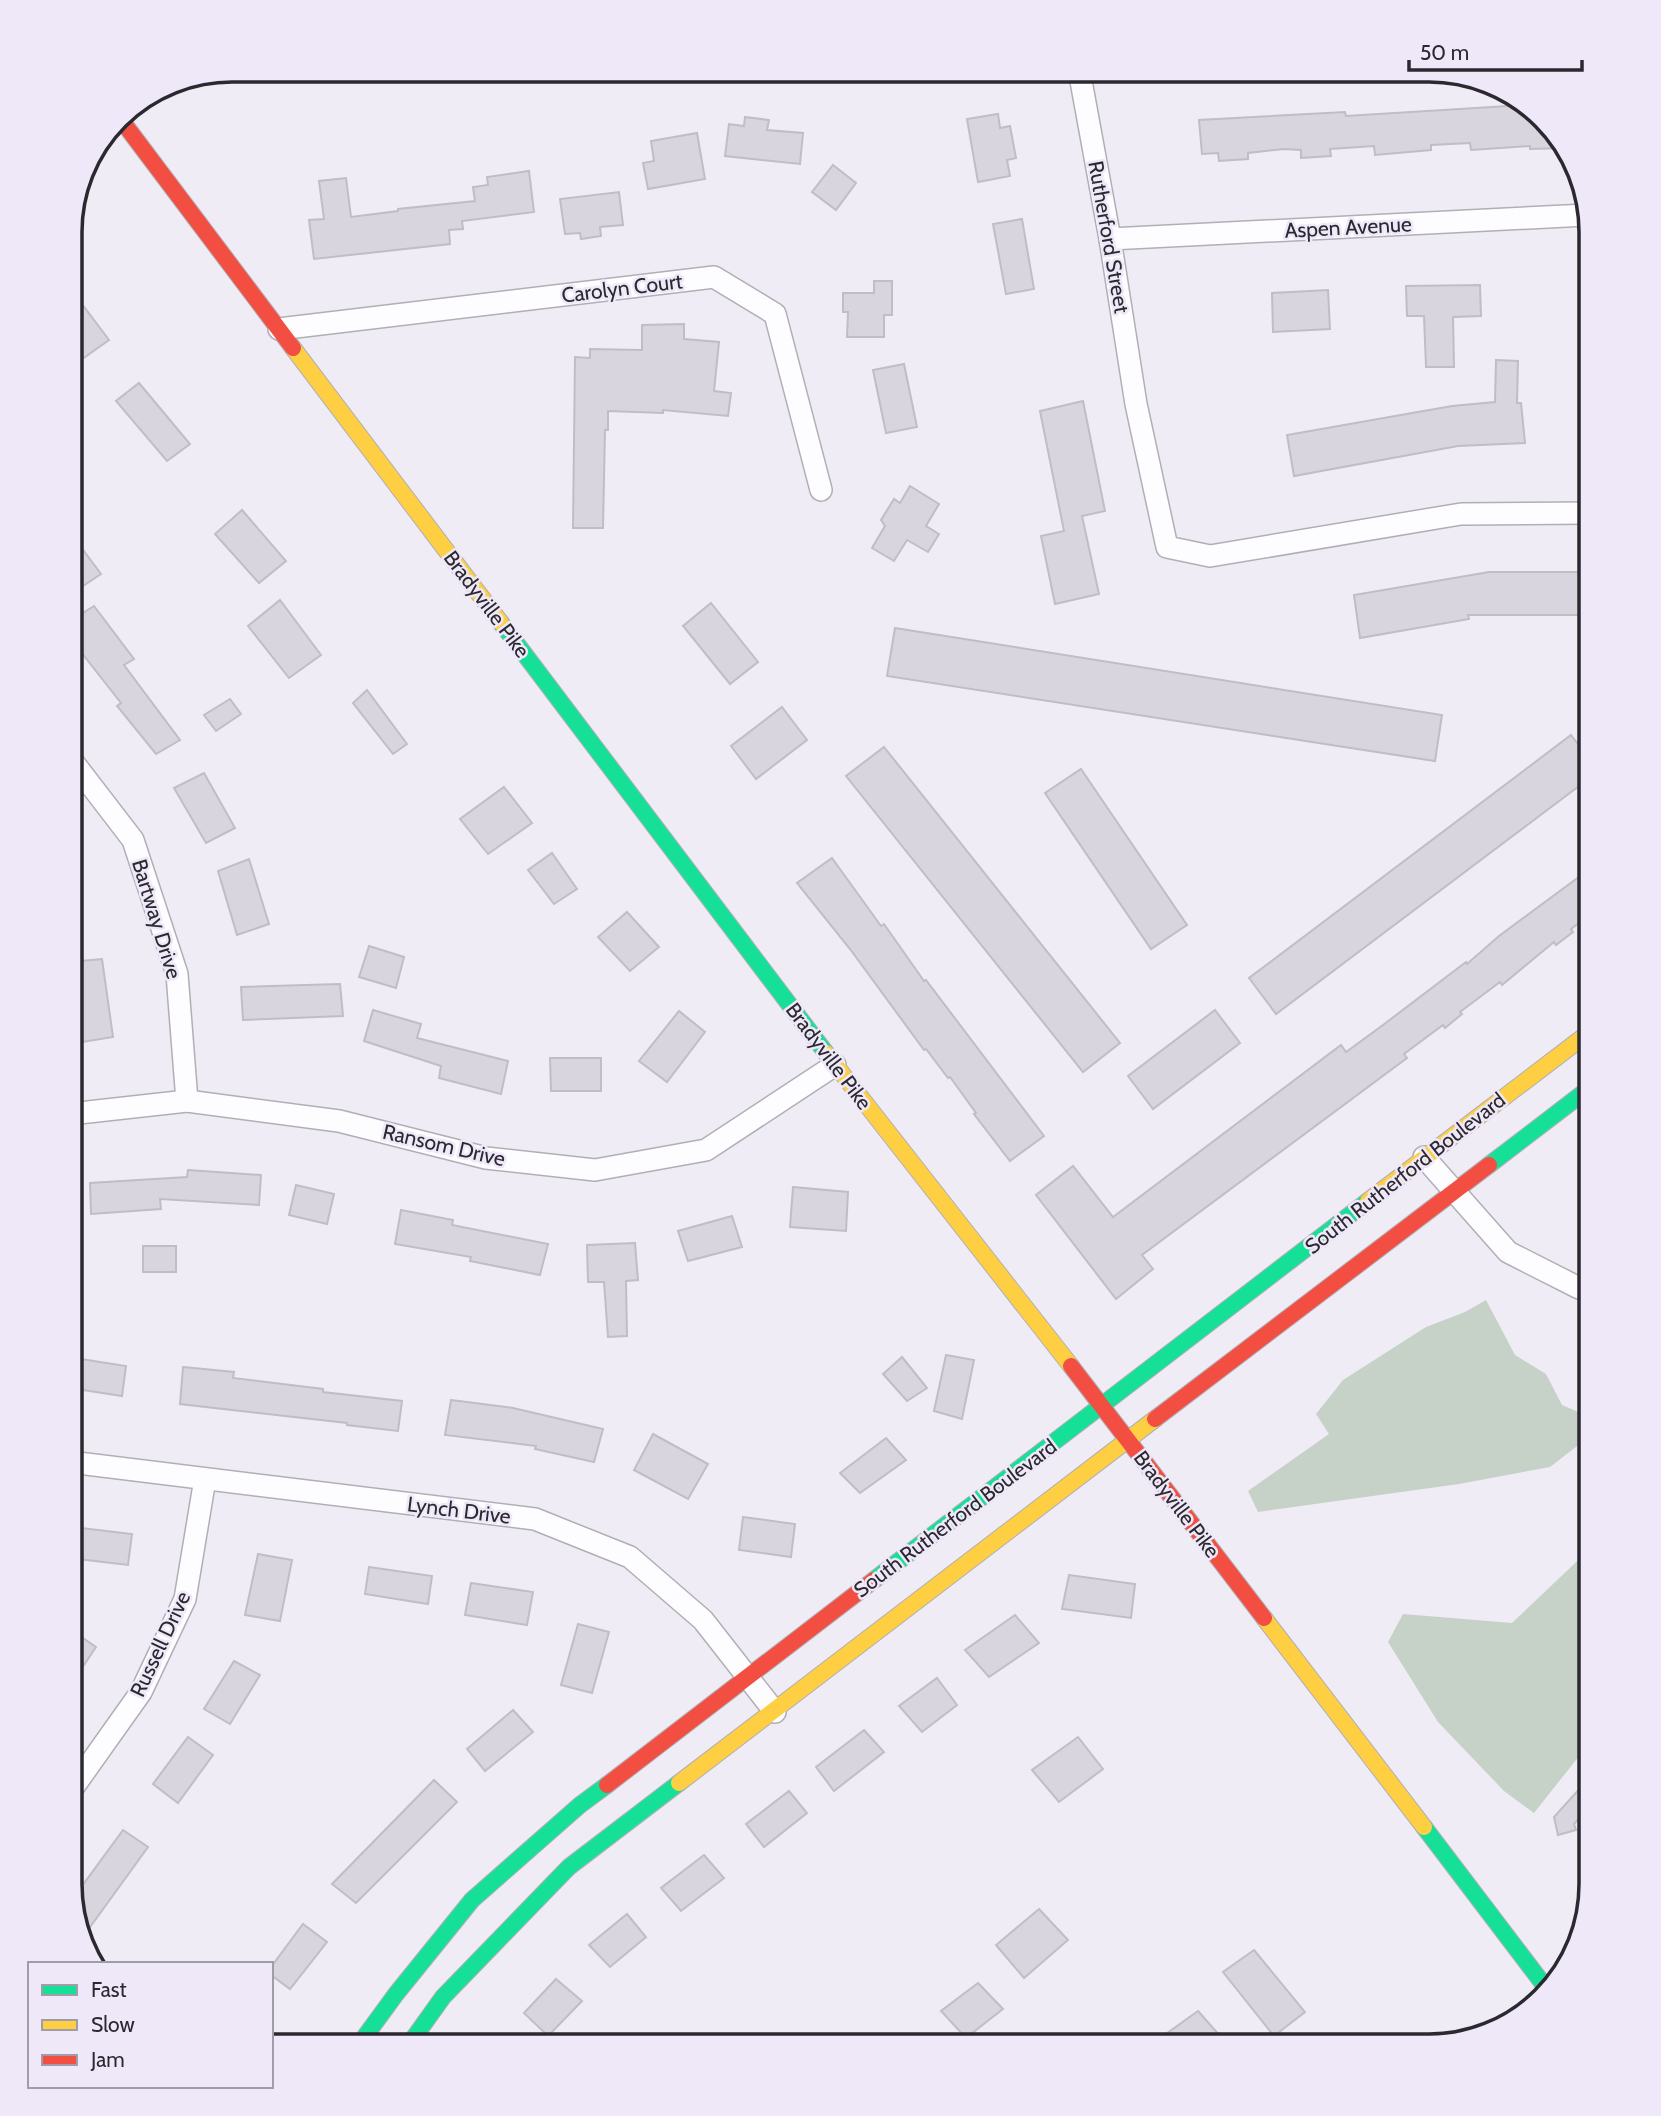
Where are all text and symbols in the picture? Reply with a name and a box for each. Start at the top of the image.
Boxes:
scale bar [1409,28,1582,72]
text: 50 m [1420,40,1469,65]
street label: Rutherford Street [1083,159,1135,315]
street label: Aspen Avenue [1284,211,1412,243]
street label: Carolyn Court [560,268,684,308]
street label: Bradyville Pike [439,546,535,663]
street label: Bartway Drive [127,856,187,982]
street label: Bradyville Pike [781,998,877,1115]
street label: South Rutherford Boulevard [1300,1087,1510,1259]
street label: Ransom Drive [380,1119,508,1171]
street label: South Rutherford Boulevard [849,1434,1061,1602]
street label: Bradyville Pike [1129,1446,1225,1563]
street label: Lynch Drive [406,1491,512,1529]
street label: Russell Drive [125,1587,195,1701]
legend [28,1962,273,2088]
text: Fast [91,1977,127,2002]
text: Slow [91,2012,135,2037]
text: Jam [90,2047,125,2072]

